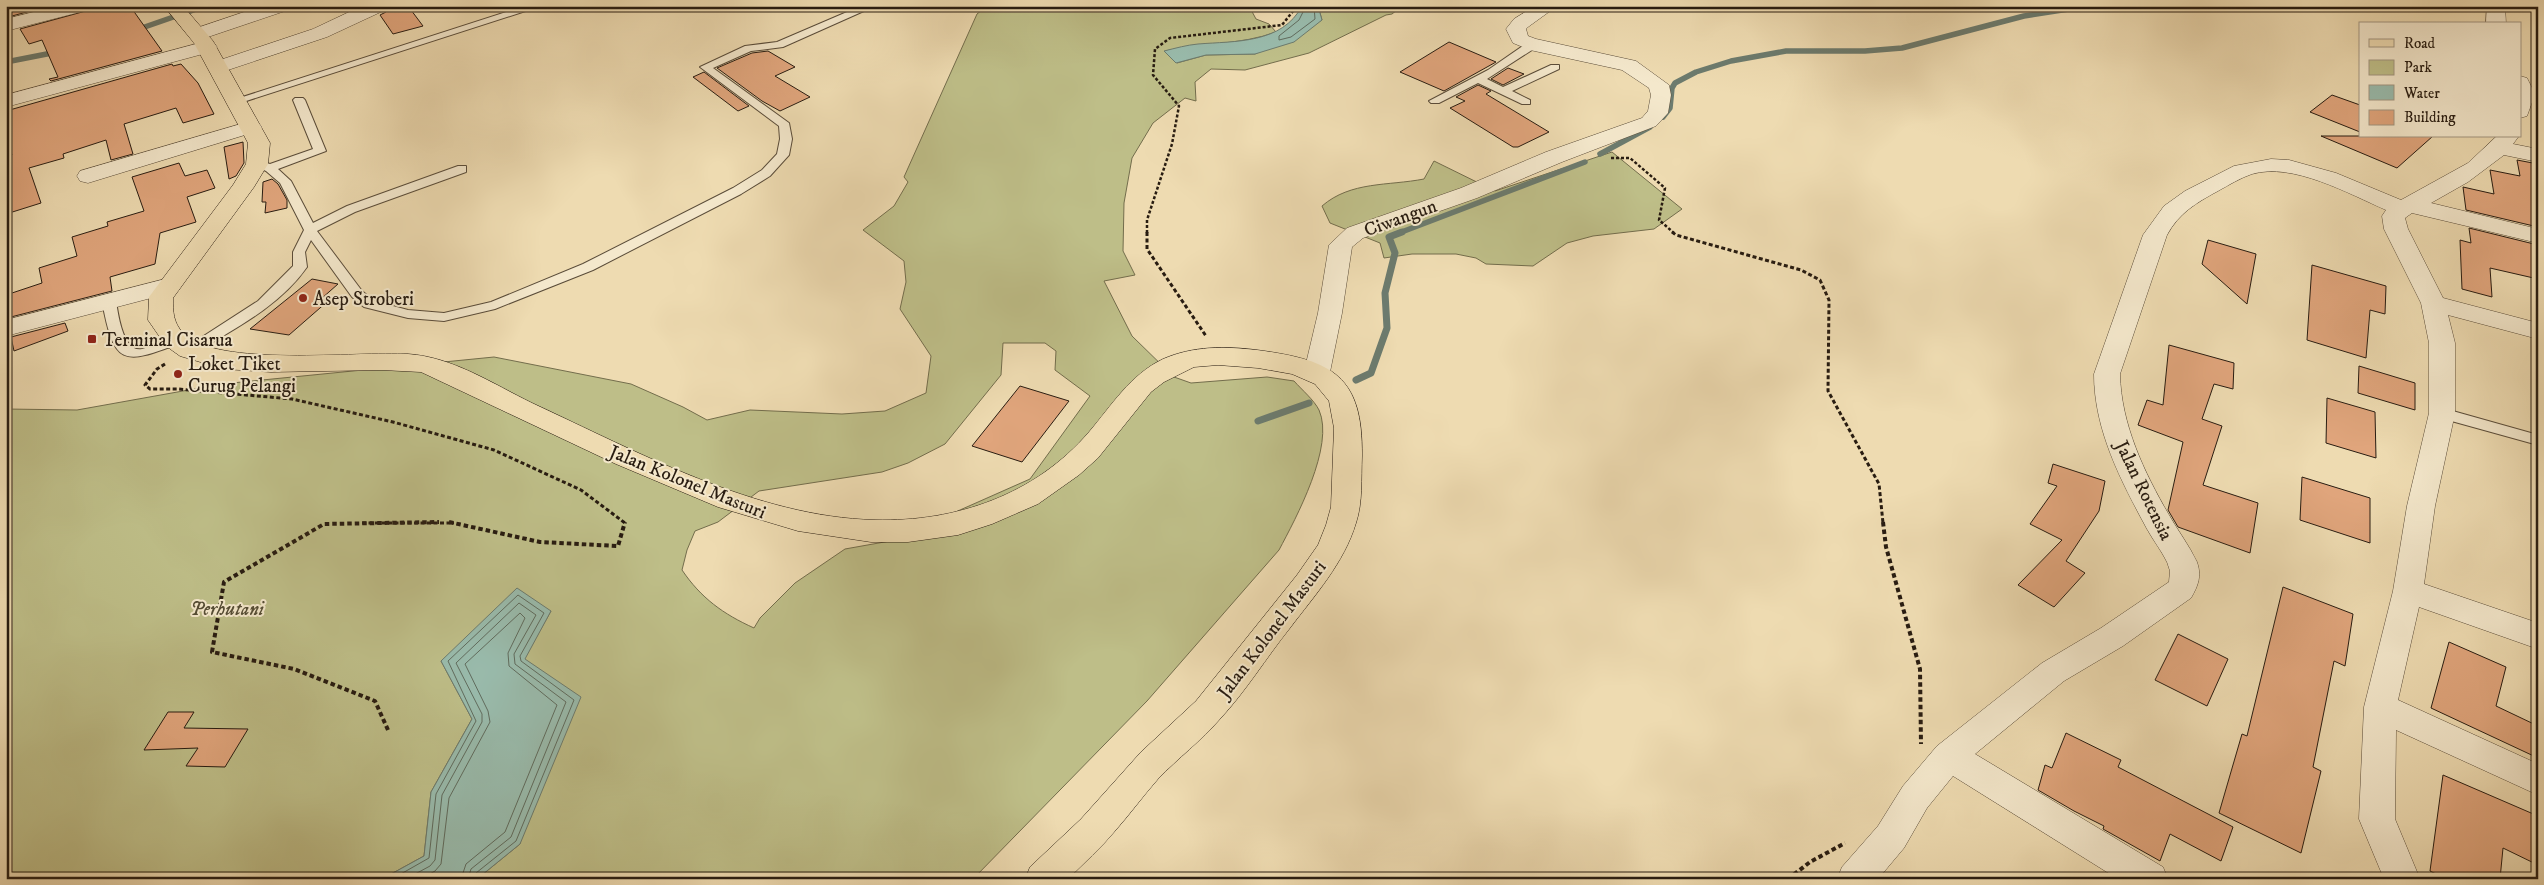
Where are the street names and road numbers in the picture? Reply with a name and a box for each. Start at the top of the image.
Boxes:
street label: Ciwangun [1361,195,1440,242]
street label: Jalan Rotensia [2109,435,2178,544]
street label: Jalan Kolonel Masturi [604,440,769,524]
street label: Jalan Kolonel Masturi [1212,556,1332,705]

